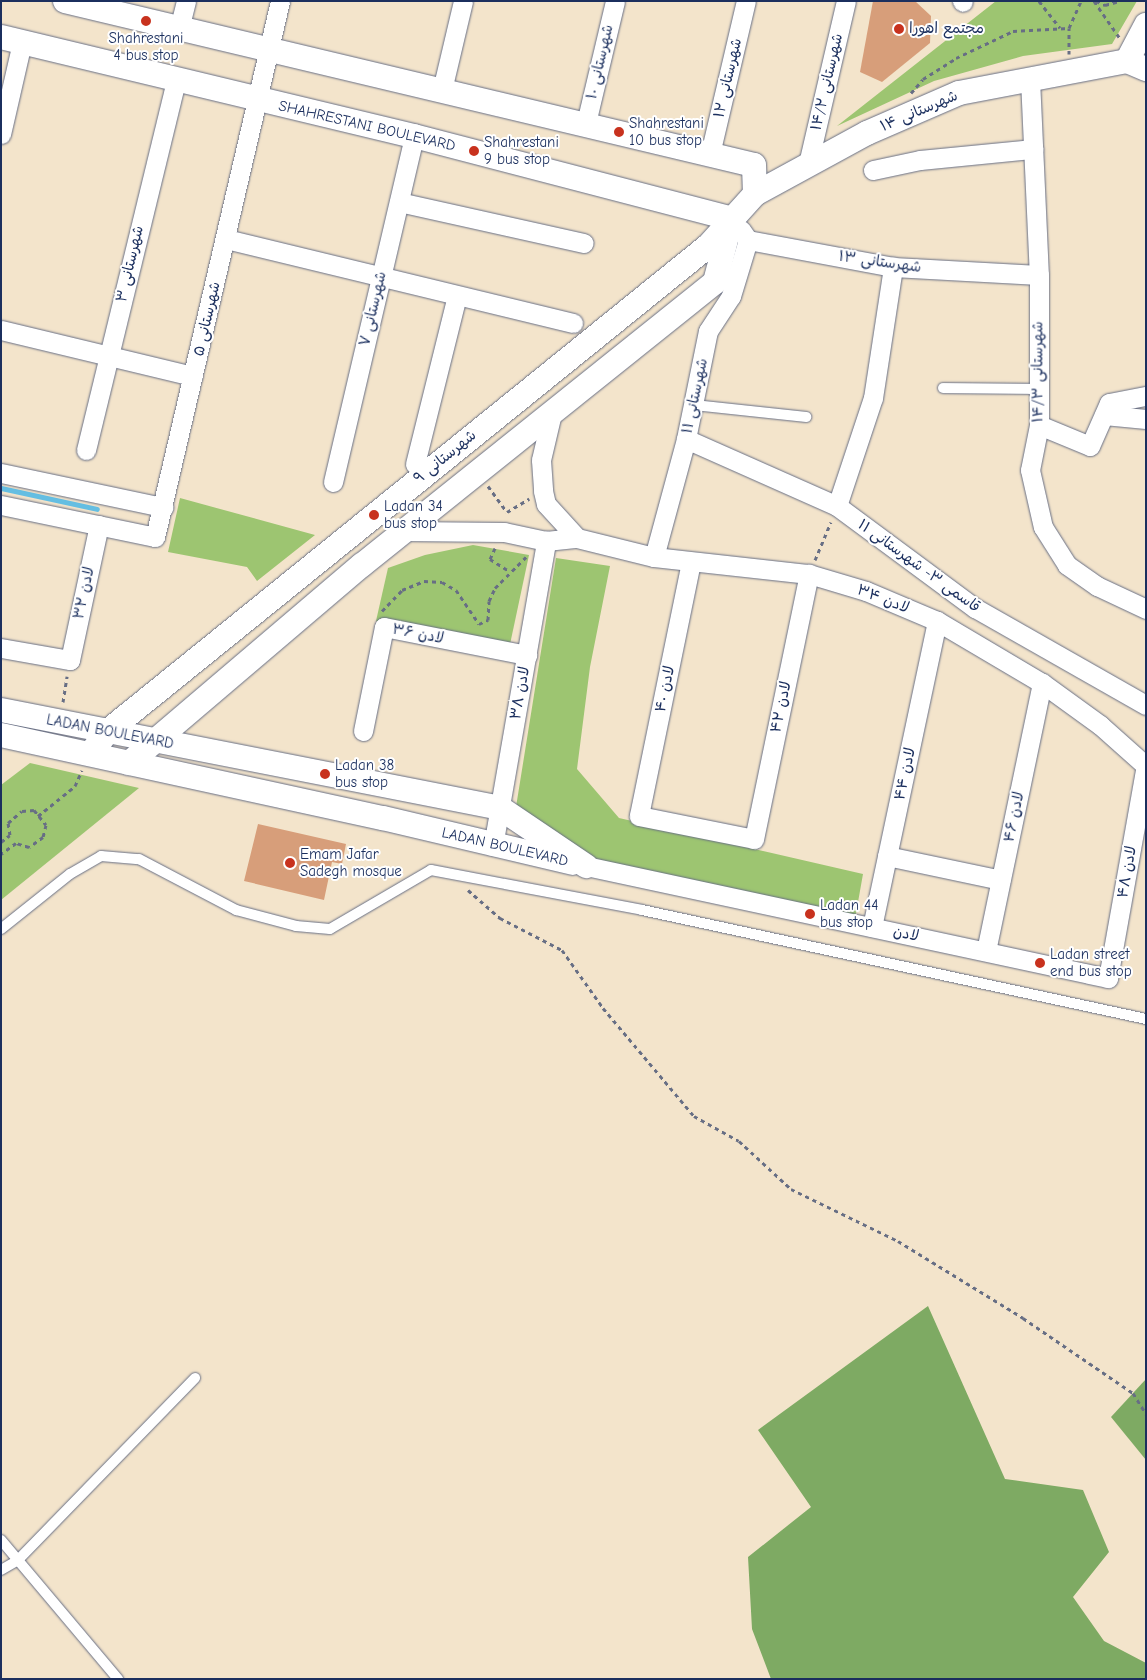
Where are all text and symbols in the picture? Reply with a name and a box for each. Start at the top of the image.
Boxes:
marker: Shahrestani 4 bus stop [140,15,152,27]
place label: مجتمع اهورا [909,20,984,38]
street label: شهرستانی ۱۰ [583,23,617,101]
marker: مجتمع اهورا [893,23,905,35]
place label: Shahrestani 4 bus stop [109,29,183,64]
street label: شهرستانی ۱۴/۲ [807,32,847,132]
street label: شهرستانی ۱۲ [710,36,746,120]
street label: شهرستانی ۱۴ [878,87,960,135]
street label: SHAHRESTANI BOULEVARD [277,97,457,155]
place label: Shahrestani 10 bus stop [629,114,704,149]
marker: Shahrestani 10 bus stop [613,126,625,138]
place label: Shahrestani 9 bus stop [484,133,559,168]
marker: Shahrestani 9 bus stop [468,145,480,157]
street label: شهرستانی ۳ [112,224,148,304]
street label: شهرستانی ۱۳ [837,247,923,277]
street label: شهرستانی ۷ [356,270,390,348]
street label: شهرستانی ۵ [190,280,224,358]
street label: شهرستانی ۱۴/۳ [1029,321,1047,423]
street label: شهرستانی ۱۱ [678,357,712,435]
street label: شهرستانی ۹ [410,426,480,488]
place label: Ladan 34 bus stop [384,497,443,532]
marker: Ladan 34 bus stop [368,509,380,521]
street label: قاسمی ۳- شهرستانی ۱۱ [854,516,984,616]
street label: لادن ۳۲ [70,565,98,621]
street label: لادن ۳۴ [854,581,912,617]
street label: لادن ۳۶ [391,620,445,648]
street label: لادن ۴۰ [651,664,679,714]
street label: لادن ۳۸ [506,665,534,721]
street label: لادن ۴۲ [767,680,795,734]
street label: LADAN BOULEVARD [45,711,175,753]
street label: لادن ۴۴ [891,746,919,802]
place label: Ladan 38 bus stop [335,756,394,791]
marker: Ladan 38 bus stop [319,768,331,780]
street label: لادن ۴۶ [1000,790,1028,844]
street label: LADAN BOULEVARD [440,824,570,870]
place label: Emam Jafar Sadegh mosque [300,845,402,880]
street label: لادن ۴۸ [1114,845,1140,899]
marker: Emam Jafar Sadegh mosque [284,857,296,869]
place label: Ladan 44 bus stop [820,896,878,931]
marker: Ladan 44 bus stop [804,908,816,920]
street label: لادن [891,923,921,945]
place label: Ladan street end bus stop [1050,945,1132,980]
marker: Ladan street end bus stop [1034,957,1046,969]

